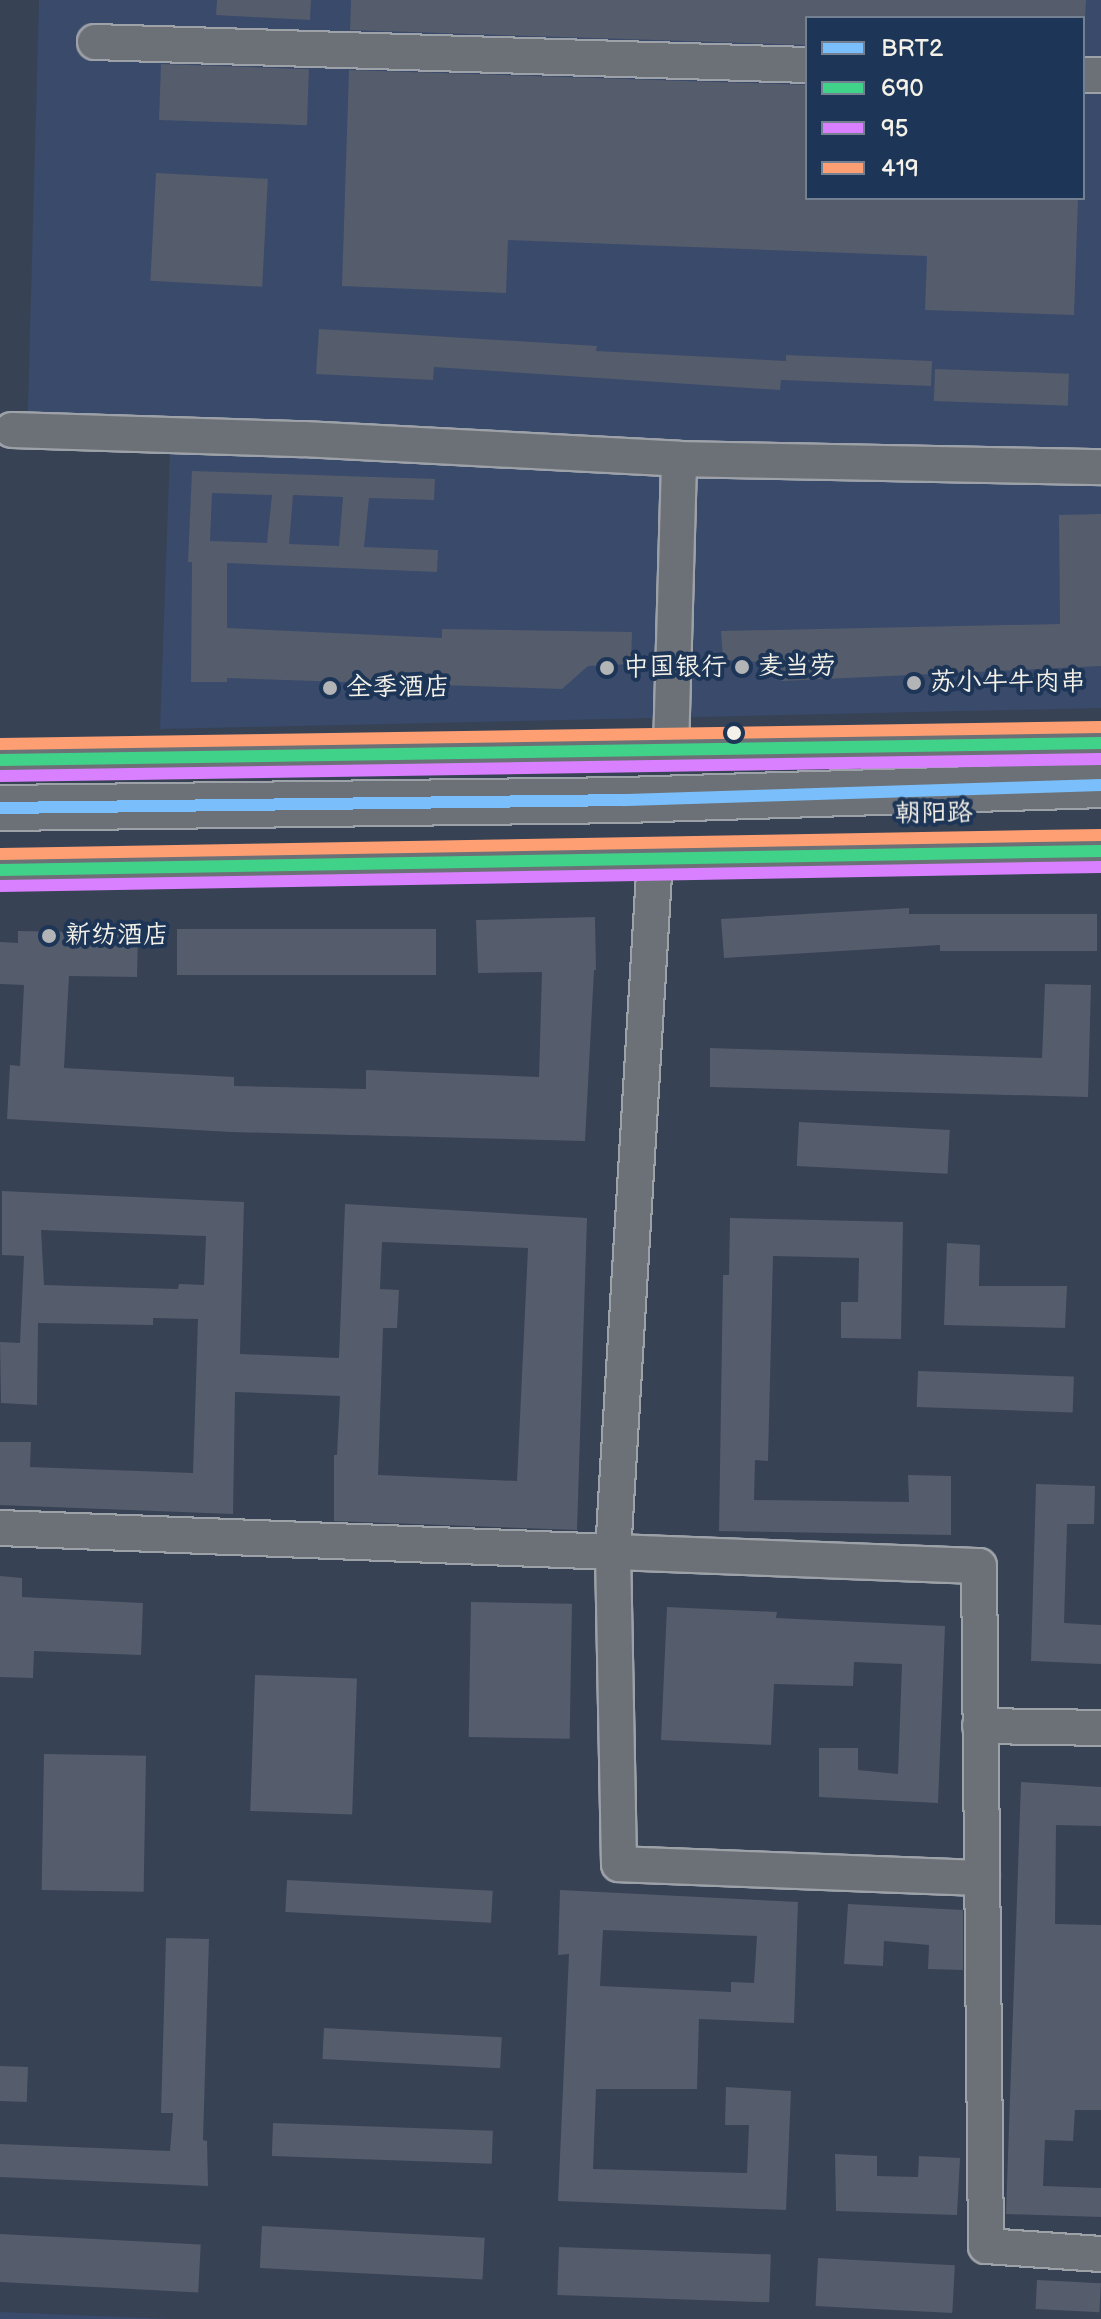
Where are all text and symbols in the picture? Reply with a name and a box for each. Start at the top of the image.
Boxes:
legend [805,16,1085,200]
text: BRT2 [881,34,943,63]
text: 690 [881,74,924,103]
text: 95 [881,114,909,143]
text: 419 [881,154,919,183]
place label: 麦当劳 [758,651,836,683]
place label: 中国银行 [623,652,727,684]
marker: 麦当劳 [733,658,751,676]
marker: 中国银行 [598,659,616,677]
place label: 苏小牛牛肉串 [930,667,1086,699]
place label: 全季酒店 [346,672,450,704]
marker: 苏小牛牛肉串 [905,674,923,692]
marker: 全季酒店 [321,679,339,697]
unlabelled marker [726,725,742,741]
street label: 朝阳路 [895,798,973,830]
place label: 新纺酒店 [65,920,169,952]
marker: 新纺酒店 [40,927,58,945]

